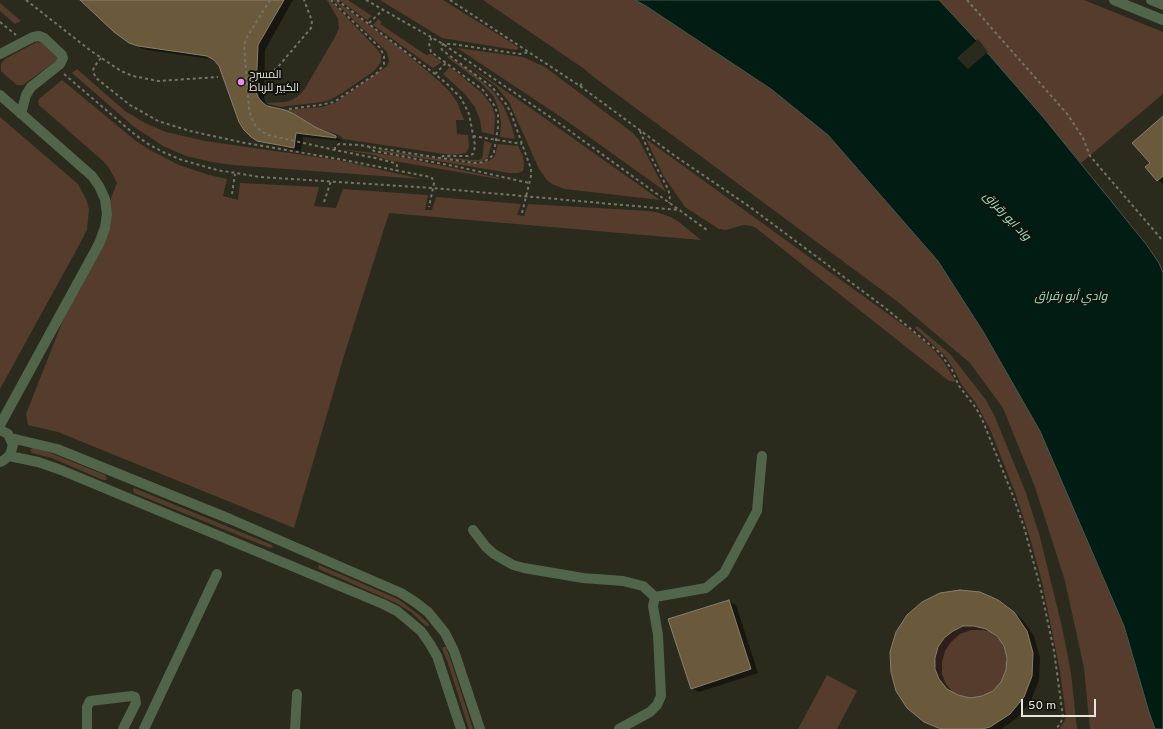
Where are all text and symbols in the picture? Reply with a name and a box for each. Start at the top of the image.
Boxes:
place label: المسرح الكبير للرباط [249,69,299,95]
marker: المسرح الكبير للرباط [236,77,246,87]
water label: واد ابو رقراق [979,190,1033,244]
water label: وادي أبو رقراق [1035,291,1107,305]
scale bar [1023,691,1098,717]
text: 50 m [1028,698,1056,714]

